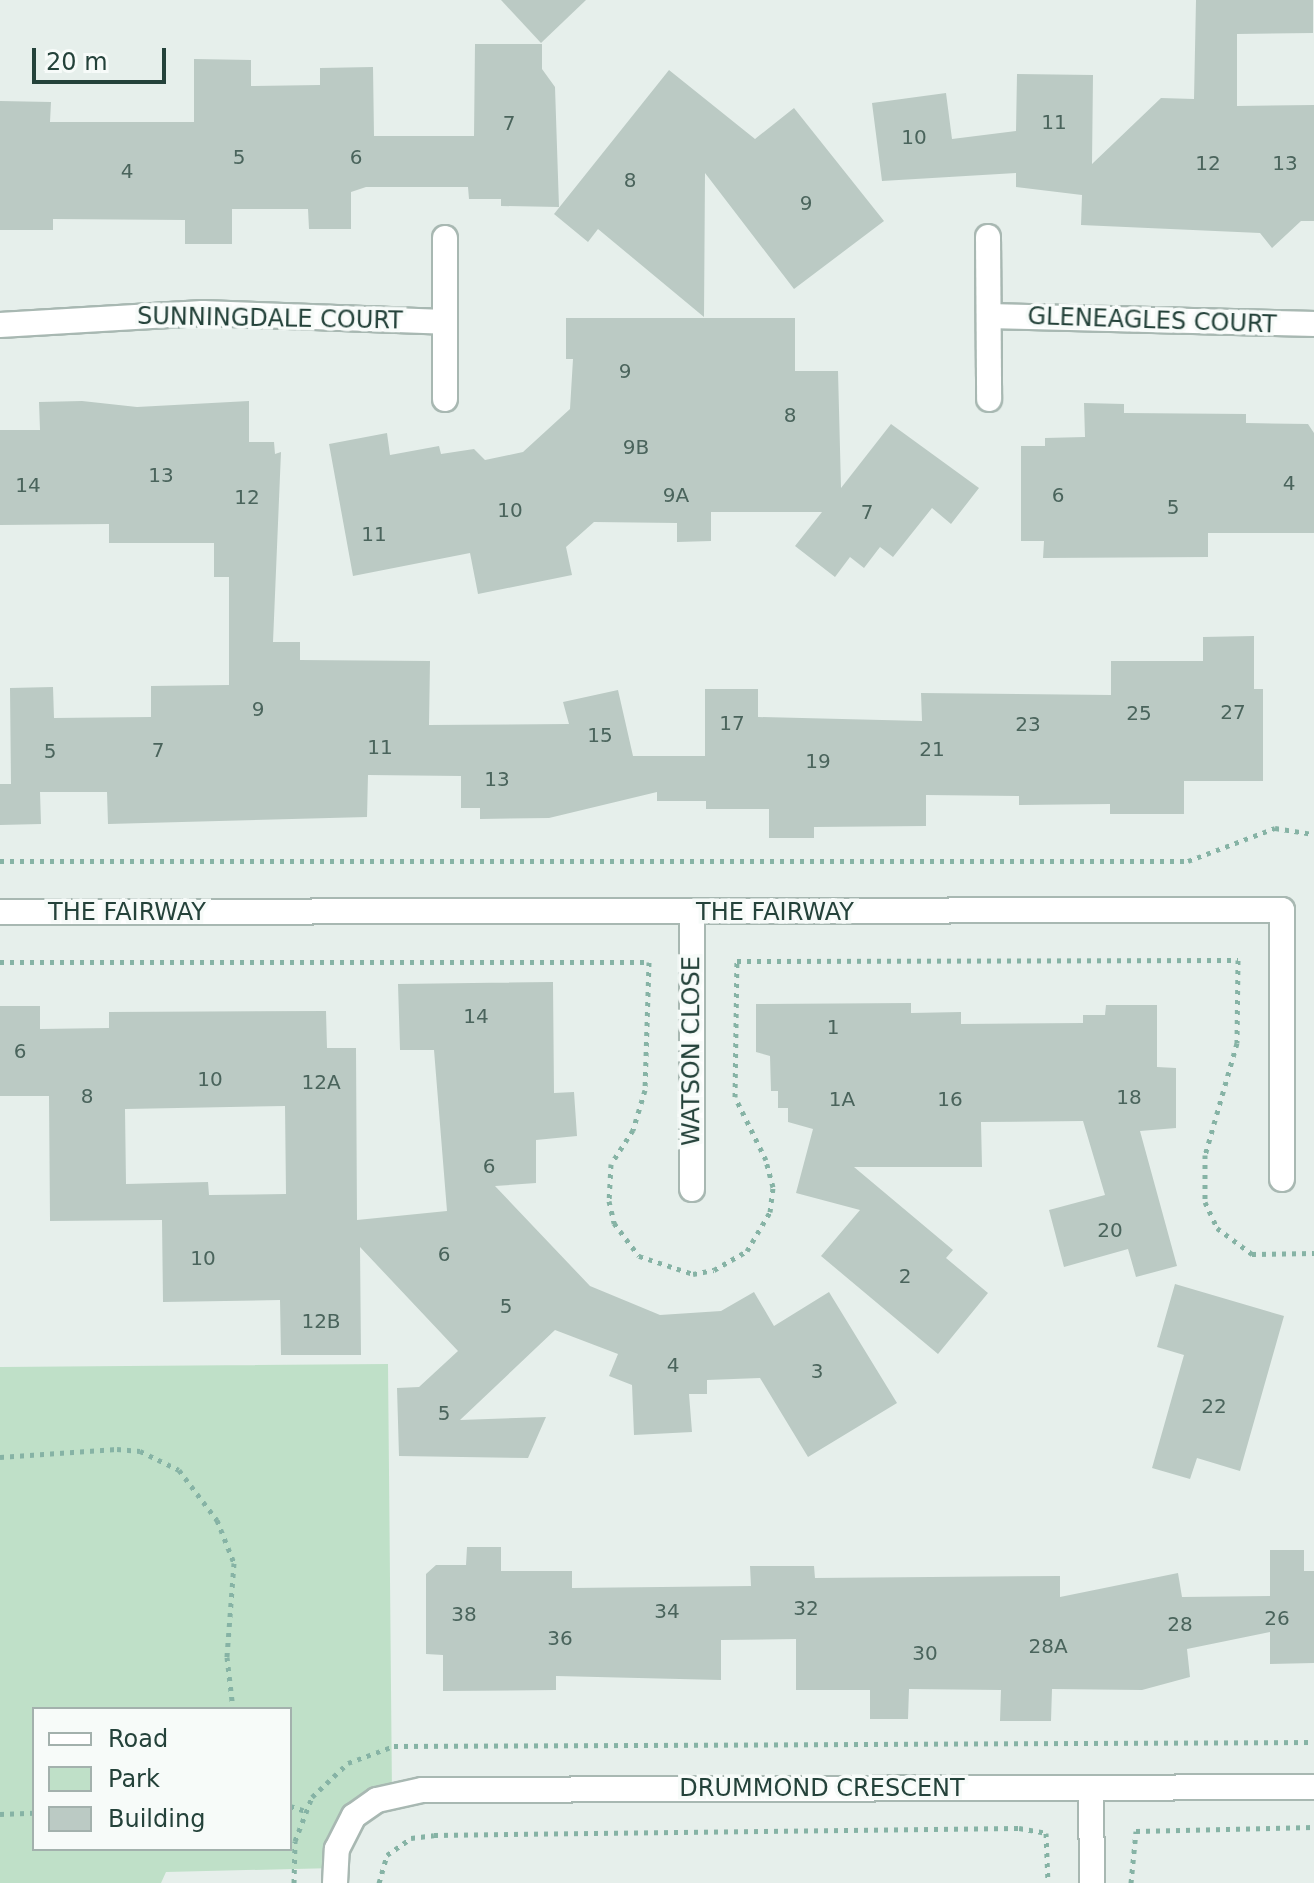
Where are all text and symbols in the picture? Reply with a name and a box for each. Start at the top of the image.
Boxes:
scale bar [36,32,170,82]
text: 20 m [46,48,108,76]
house number: 11 [1041,110,1067,134]
house number: 7 [503,111,515,135]
house number: 10 [901,125,927,149]
house number: 5 [233,145,245,169]
house number: 6 [350,145,362,169]
house number: 12 [1195,151,1221,175]
house number: 13 [1272,151,1298,175]
house number: 4 [121,159,133,183]
house number: 8 [624,168,636,192]
house number: 9 [800,191,812,215]
street label: SUNNINGDALE COURT [137,302,403,336]
street label: GLENEAGLES COURT [1027,302,1277,340]
house number: 9 [619,359,631,383]
house number: 8 [784,403,796,427]
house number: 9B [623,435,649,459]
house number: 13 [148,463,174,487]
house number: 4 [1283,471,1295,495]
house number: 14 [15,473,41,497]
house number: 9A [663,483,689,507]
house number: 6 [1052,483,1064,507]
house number: 12 [234,485,260,509]
house number: 5 [1167,495,1179,519]
house number: 10 [497,498,523,522]
house number: 7 [861,500,873,524]
house number: 11 [361,522,387,546]
house number: 9 [252,697,264,721]
house number: 27 [1220,700,1246,724]
house number: 25 [1126,701,1152,725]
house number: 17 [719,711,745,735]
house number: 23 [1015,712,1041,736]
house number: 15 [587,723,613,747]
house number: 11 [367,735,393,759]
house number: 21 [919,737,945,761]
house number: 7 [152,738,164,762]
house number: 5 [44,739,56,763]
house number: 19 [805,749,831,773]
house number: 13 [484,767,510,791]
street label: THE FAIRWAY [48,899,206,927]
street label: THE FAIRWAY [696,899,854,927]
street label: WATSON CLOSE [678,956,706,1146]
house number: 14 [463,1004,489,1028]
house number: 1 [827,1015,839,1039]
house number: 6 [14,1039,26,1063]
house number: 10 [197,1067,223,1091]
house number: 12A [301,1070,341,1094]
house number: 8 [81,1084,93,1108]
house number: 18 [1116,1085,1142,1109]
house number: 1A [829,1087,855,1111]
house number: 16 [937,1087,963,1111]
house number: 6 [483,1154,495,1178]
house number: 20 [1097,1218,1123,1242]
house number: 6 [438,1242,450,1266]
house number: 10 [190,1246,216,1270]
house number: 2 [899,1264,911,1288]
house number: 5 [500,1294,512,1318]
house number: 12B [301,1309,341,1333]
house number: 4 [667,1353,679,1377]
house number: 3 [811,1359,823,1383]
house number: 22 [1201,1394,1227,1418]
house number: 5 [438,1401,450,1425]
house number: 32 [793,1596,819,1620]
house number: 34 [654,1599,680,1623]
house number: 38 [451,1602,477,1626]
house number: 26 [1264,1606,1290,1630]
house number: 28 [1167,1612,1193,1636]
house number: 36 [547,1626,573,1650]
house number: 28A [1028,1634,1068,1658]
house number: 30 [912,1641,938,1665]
legend [32,1707,292,1851]
text: Road [108,1725,168,1753]
text: Park [108,1765,160,1793]
street label: DRUMMOND CRESCENT [679,1775,965,1803]
text: Building [108,1805,205,1833]

